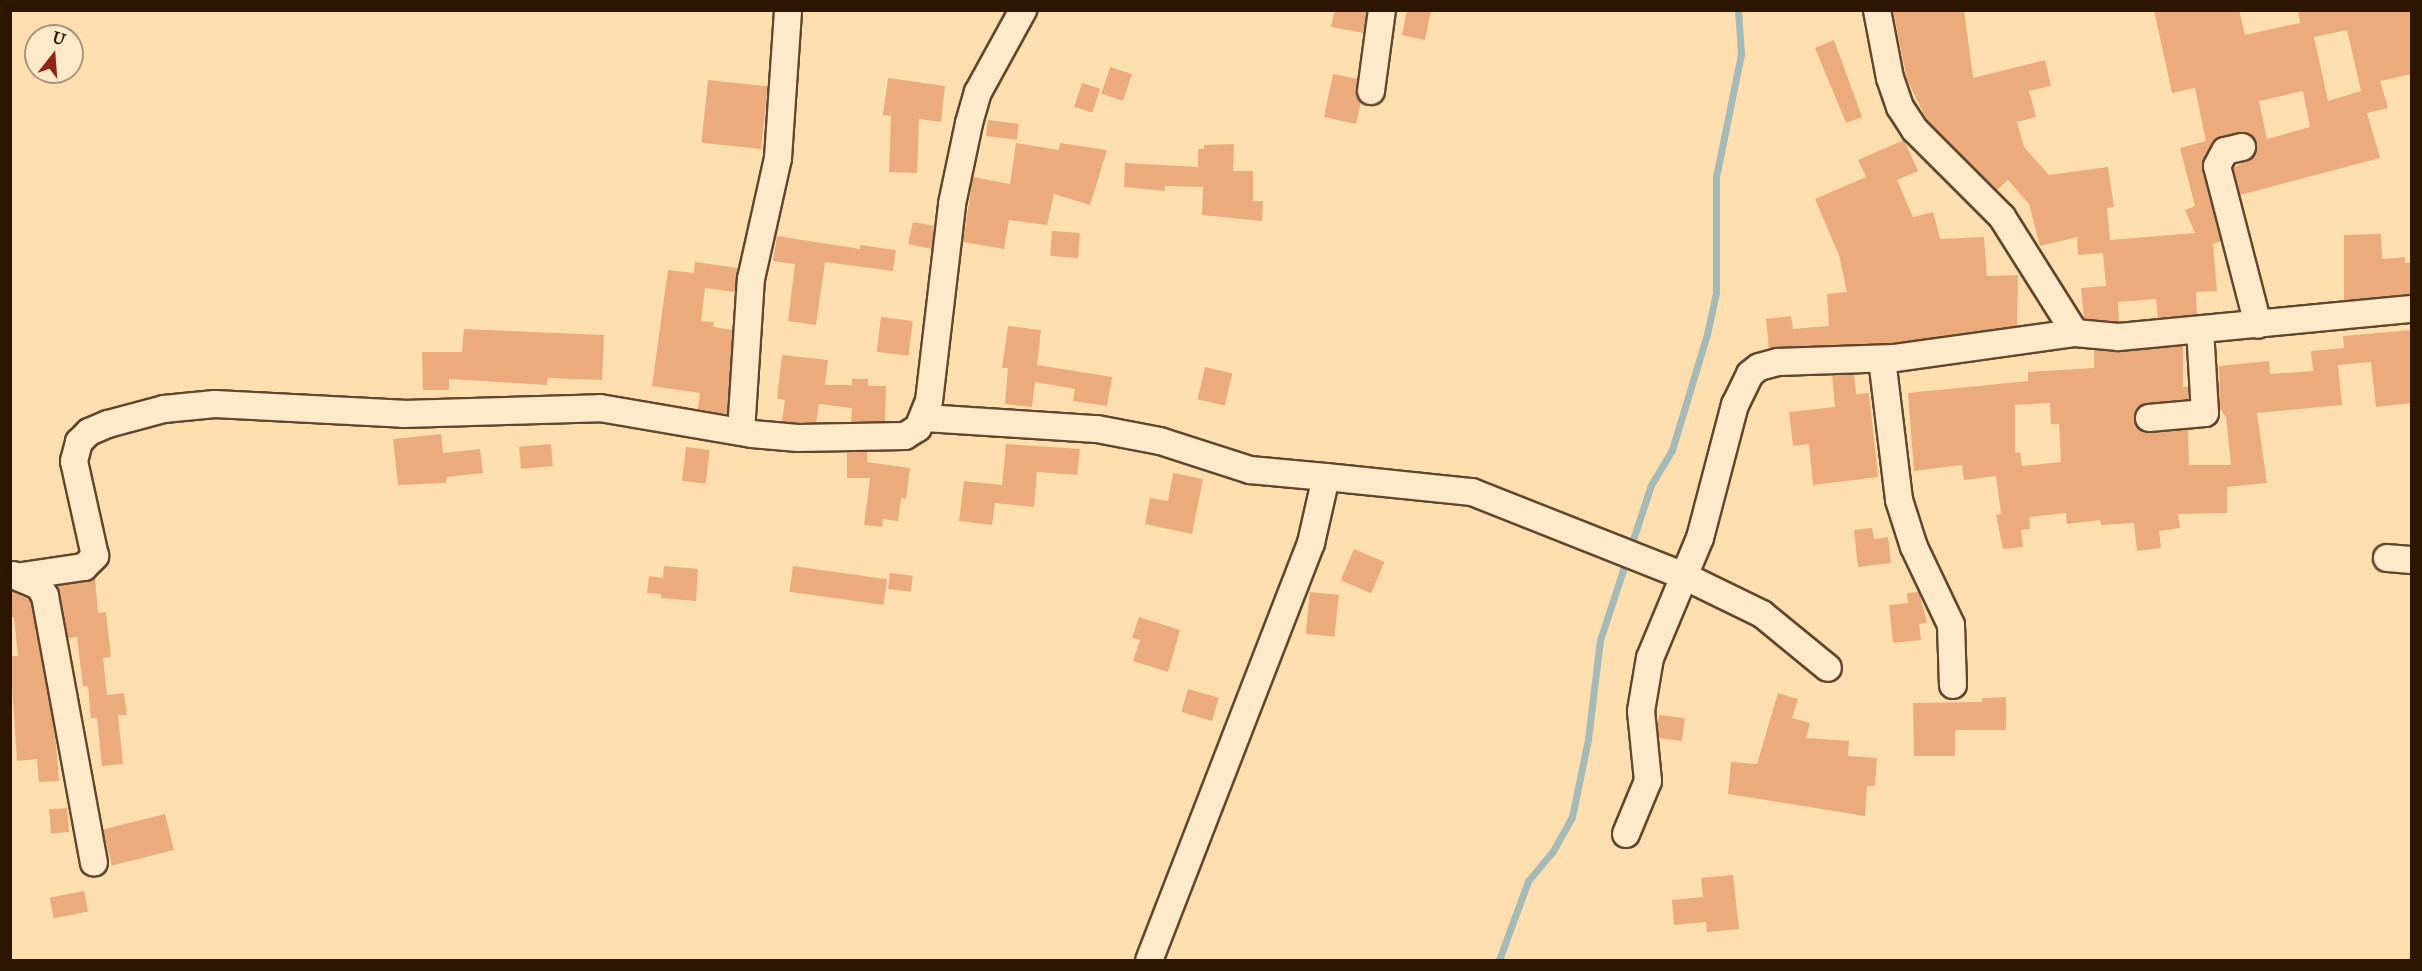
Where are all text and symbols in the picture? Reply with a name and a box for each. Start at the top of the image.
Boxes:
north arrow [24,24,84,84]
text: U [50,27,68,49]

